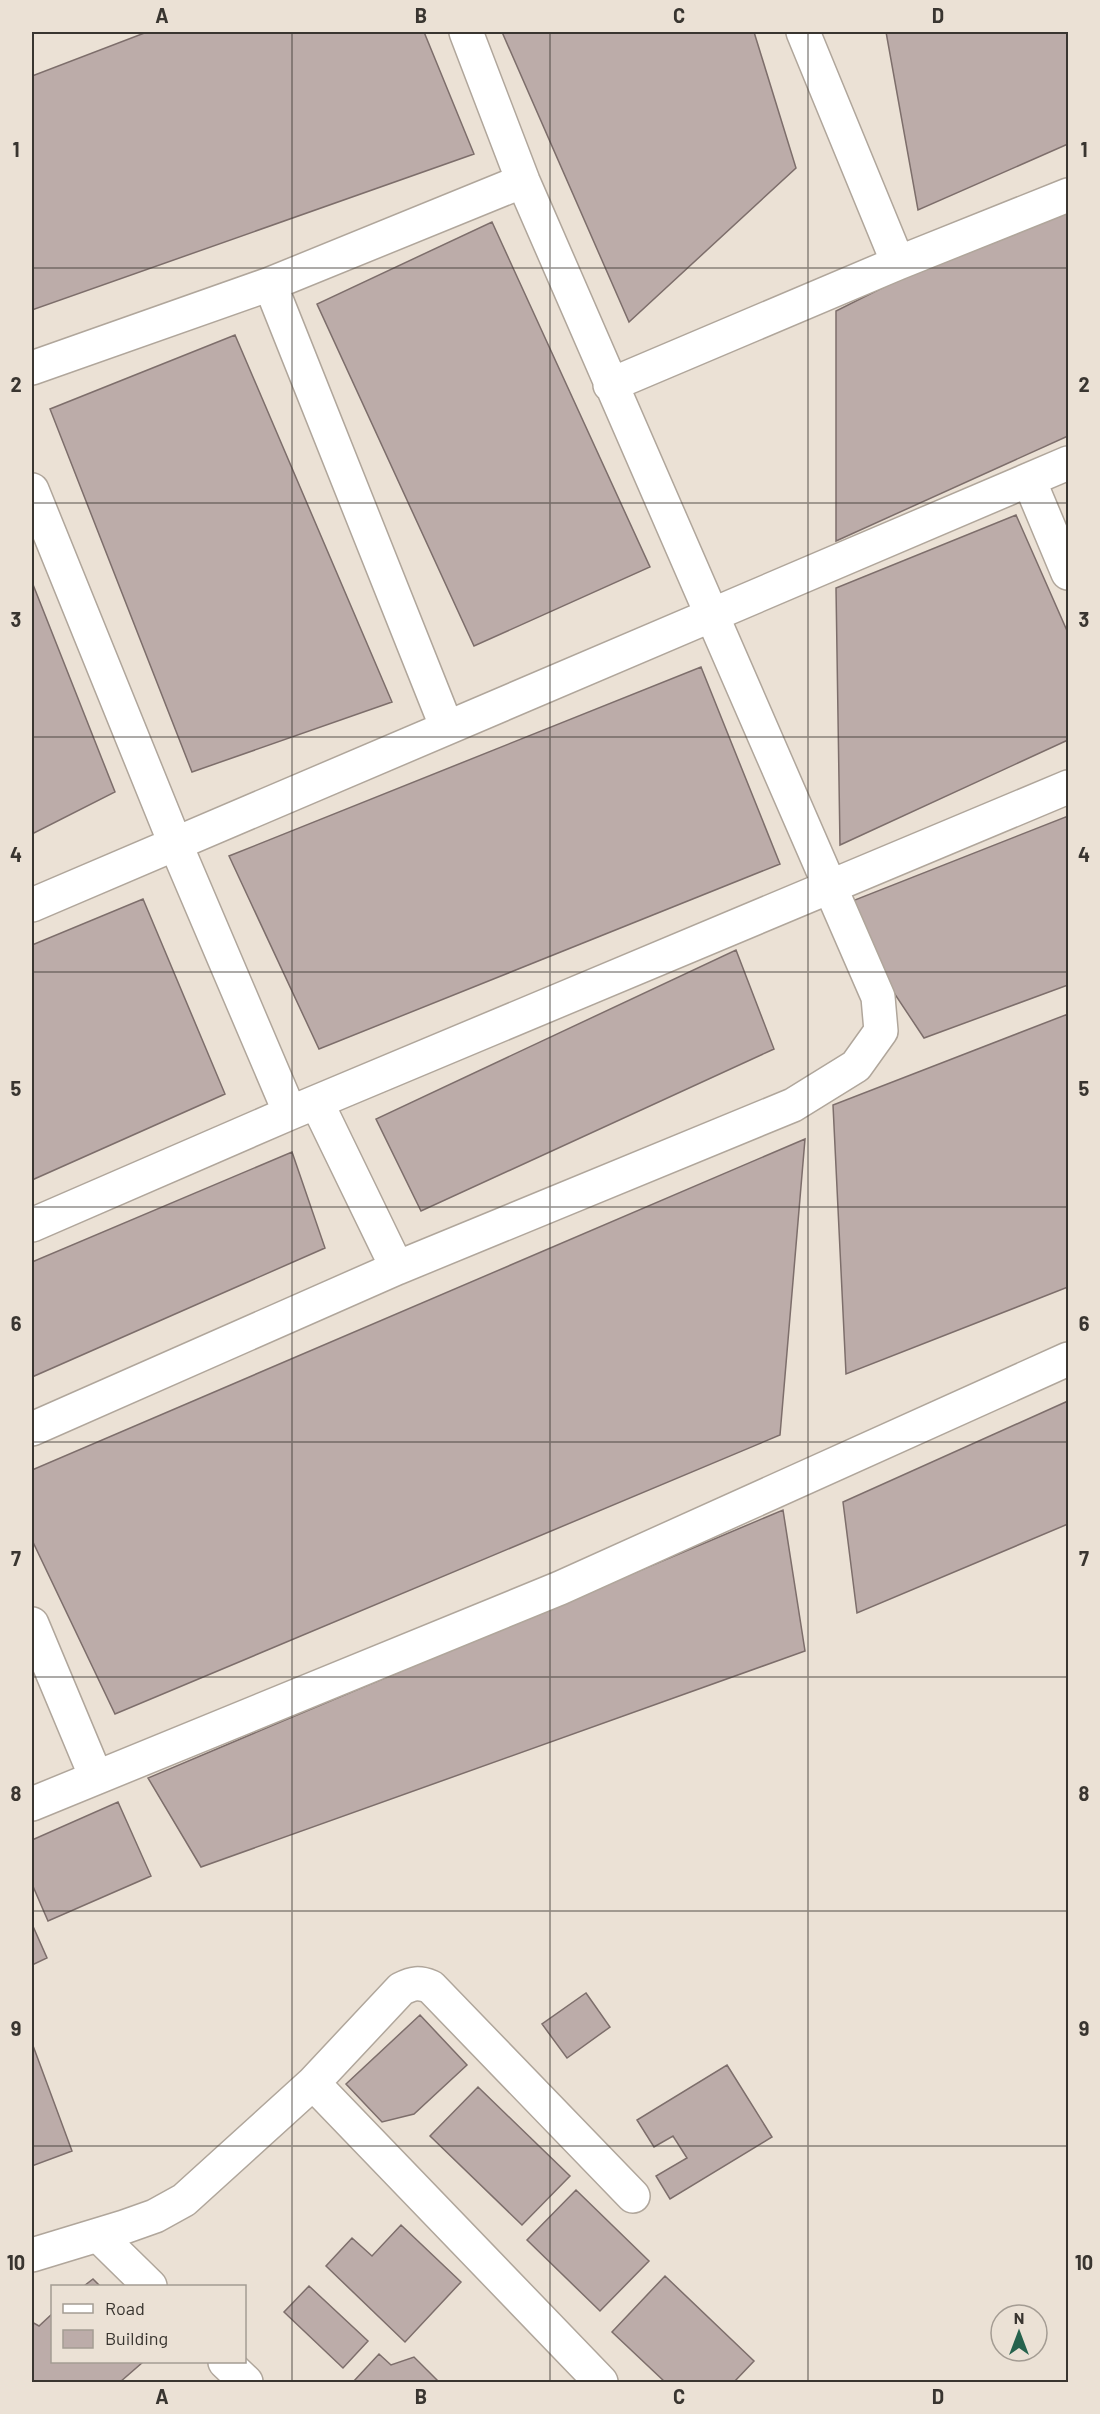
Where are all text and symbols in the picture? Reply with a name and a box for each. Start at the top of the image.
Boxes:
text: A [155,3,169,27]
text: B [415,3,427,27]
text: C [673,3,685,27]
text: D [932,3,944,27]
text: 1 [12,137,20,161]
text: 1 [1080,137,1088,161]
text: 2 [10,372,22,396]
text: 2 [1078,372,1090,396]
text: 3 [11,607,21,631]
text: 3 [1079,607,1089,631]
text: 4 [10,842,22,866]
text: 4 [1078,842,1090,866]
text: 5 [11,1076,22,1100]
text: 5 [1079,1076,1090,1100]
text: 6 [11,1311,22,1335]
text: 6 [1079,1311,1090,1335]
text: 7 [11,1546,21,1570]
text: 7 [1079,1546,1089,1570]
text: 8 [11,1781,22,1805]
text: 8 [1079,1781,1090,1805]
text: 9 [11,2016,21,2040]
text: 9 [1079,2016,1089,2040]
text: 10 [7,2250,25,2274]
text: 10 [1075,2250,1093,2274]
legend [51,2285,246,2363]
text: Road [105,2297,145,2319]
north arrow [989,2303,1049,2363]
text: N [1014,2308,1024,2327]
text: Building [105,2327,168,2349]
text: A [155,2384,169,2408]
text: B [415,2384,427,2408]
text: C [673,2384,685,2408]
text: D [932,2384,944,2408]

